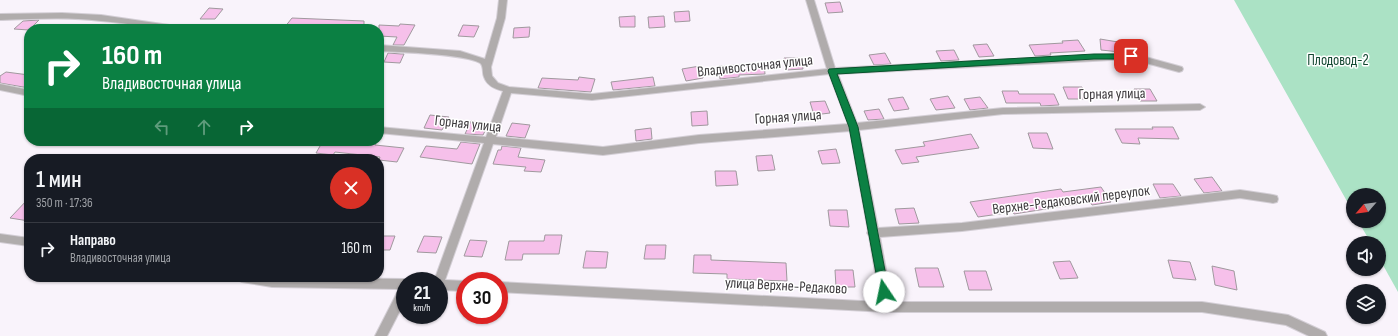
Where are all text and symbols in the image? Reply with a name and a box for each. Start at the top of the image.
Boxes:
text: 160 m [102,39,162,72]
pin [1114,39,1148,73]
icon: right [36,40,88,92]
icon: arrive [1120,45,1142,67]
street label: Владивосточная улица [696,50,814,82]
park label: Плодовод-2 [1307,51,1369,70]
text: Владивосточная улица [102,73,241,94]
street label: Горная улица [1078,84,1146,104]
street label: Горная улица [754,105,822,129]
street label: Горная улица [434,111,503,137]
icon: left [151,116,173,138]
icon: ahead [193,116,215,138]
icon: right [235,116,257,138]
text: 1 мин [36,165,81,194]
button: close [330,167,372,209]
street label: Верхне-Редаковский переулок [991,181,1151,219]
north arrow [1346,188,1386,228]
map controls [1346,188,1386,324]
text: 350 m · 17:36 [36,195,93,211]
text: Направо [70,231,116,250]
button: sound [1346,236,1386,276]
icon: right [36,238,58,260]
text: 160 m [341,239,372,258]
text: Владивосточная улица [70,250,171,266]
position arrow [863,271,905,313]
speed limit sign: 30 [456,272,508,324]
street label: улица Верхне-Редаково [724,273,848,299]
text: 21 [414,281,430,305]
button: layers [1346,284,1386,324]
text: km/h [413,302,431,314]

